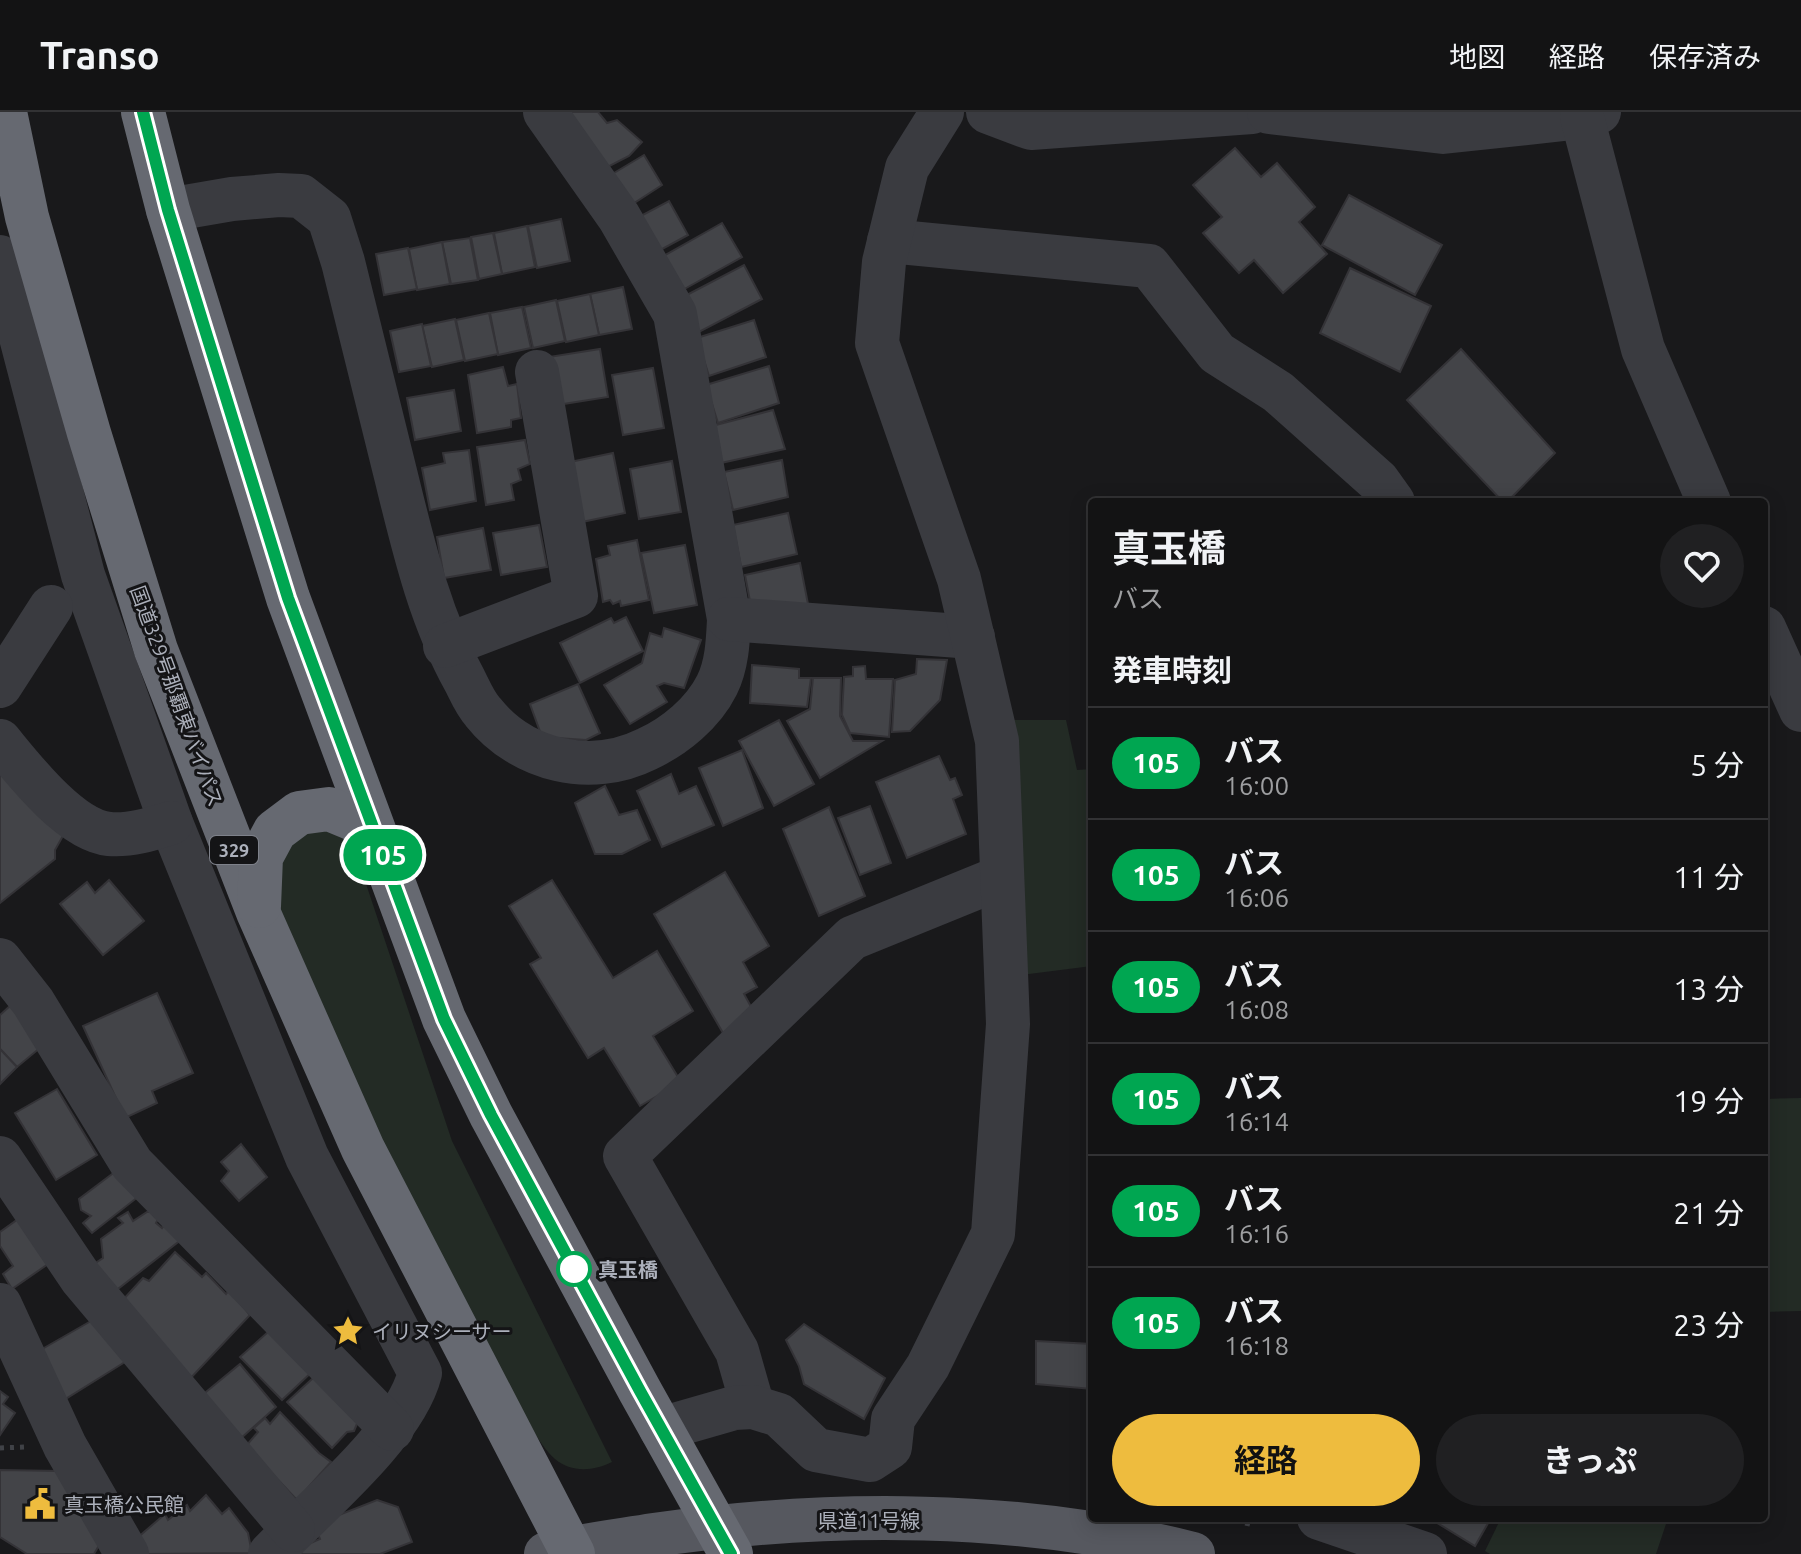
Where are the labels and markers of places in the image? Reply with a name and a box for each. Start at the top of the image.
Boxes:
marker: 真玉橋 [557,1252,591,1286]
place label: 真玉橋 [598,1258,658,1281]
place icon: イリヌシーサー [331,1314,365,1348]
place label: イリヌシーサー [372,1320,512,1343]
public building icon: 真玉橋公民館 [23,1487,57,1521]
place label: 真玉橋公民館 [64,1493,184,1516]

